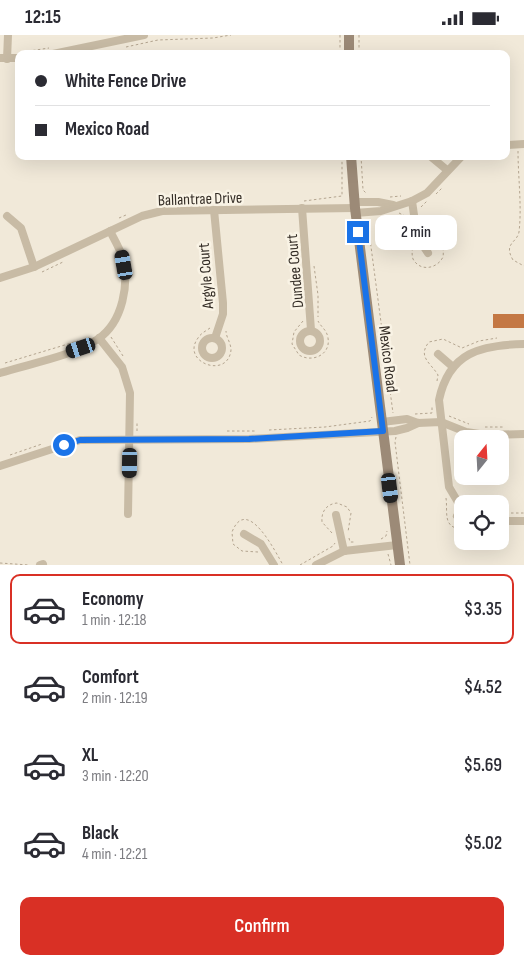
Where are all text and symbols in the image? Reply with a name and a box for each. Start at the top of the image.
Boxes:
text: 12:15 [25,6,61,29]
text: White Fence Drive [65,70,186,93]
text: Mexico Road [65,118,149,141]
street label: Ballantrae Drive [157,189,243,210]
callout: 2 min [376,215,458,249]
route end [347,221,369,243]
text: 2 min [401,223,431,242]
street label: Dundee Court [283,233,308,309]
street label: Argyle Court [195,242,218,311]
car [114,249,133,281]
street label: Mexico Road [374,325,401,394]
car [64,336,97,360]
north arrow [454,430,509,485]
map controls [454,430,509,550]
route start [53,434,75,456]
car [122,448,137,478]
car [380,472,399,504]
button: locate [454,495,509,550]
icon: car [22,587,67,632]
text: Economy [82,588,144,611]
text: $3.35 [464,598,502,621]
text: 1 min · 12:18 [82,611,147,630]
icon: car [22,665,67,710]
text: Comfort [82,666,139,689]
text: $4.52 [464,676,502,699]
text: 2 min · 12:19 [82,689,148,708]
icon: car [22,743,67,788]
text: XL [82,744,98,767]
text: $5.69 [463,754,502,777]
text: 3 min · 12:20 [82,767,149,786]
icon: car [22,821,67,866]
text: Black [82,822,119,845]
text: $5.02 [464,832,502,855]
text: 4 min · 12:21 [82,845,147,864]
button: Confirm [20,897,504,955]

